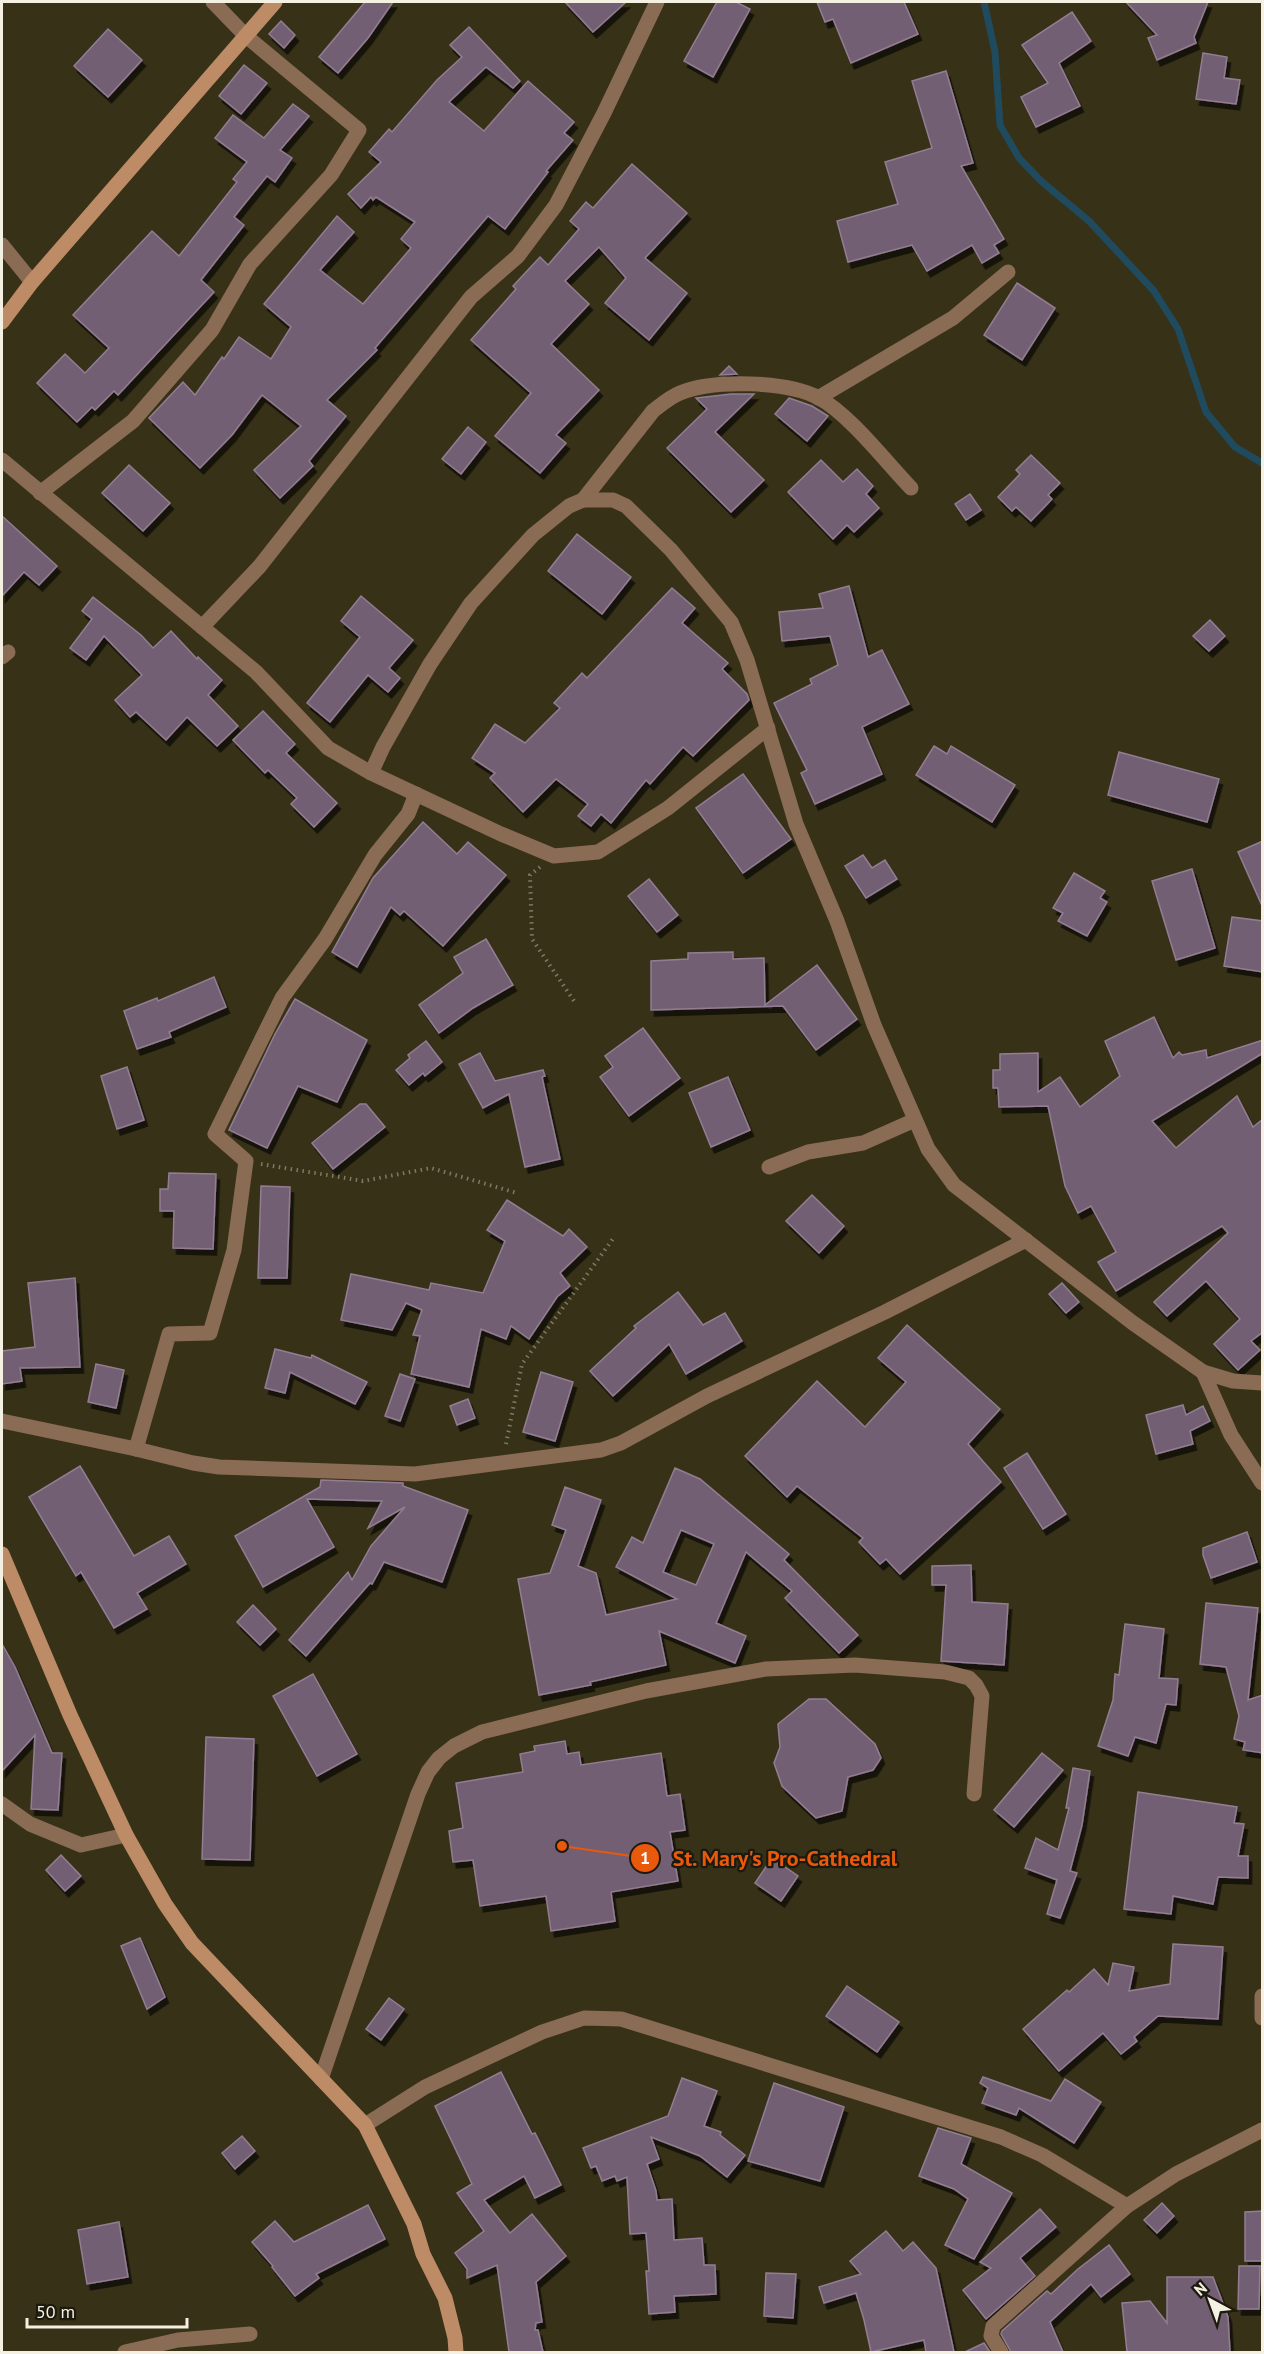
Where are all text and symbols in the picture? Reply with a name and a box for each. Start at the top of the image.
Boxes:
callout: St. Mary's Pro-Cathedral [630,1838,910,1878]
text: St. Mary's Pro-Cathedral [673,1844,898,1872]
text: 1 [640,1846,650,1869]
north arrow [1180,2270,1240,2330]
text: N [1190,2278,1211,2300]
scale bar [27,2291,188,2329]
text: 50 m [36,2300,75,2323]

